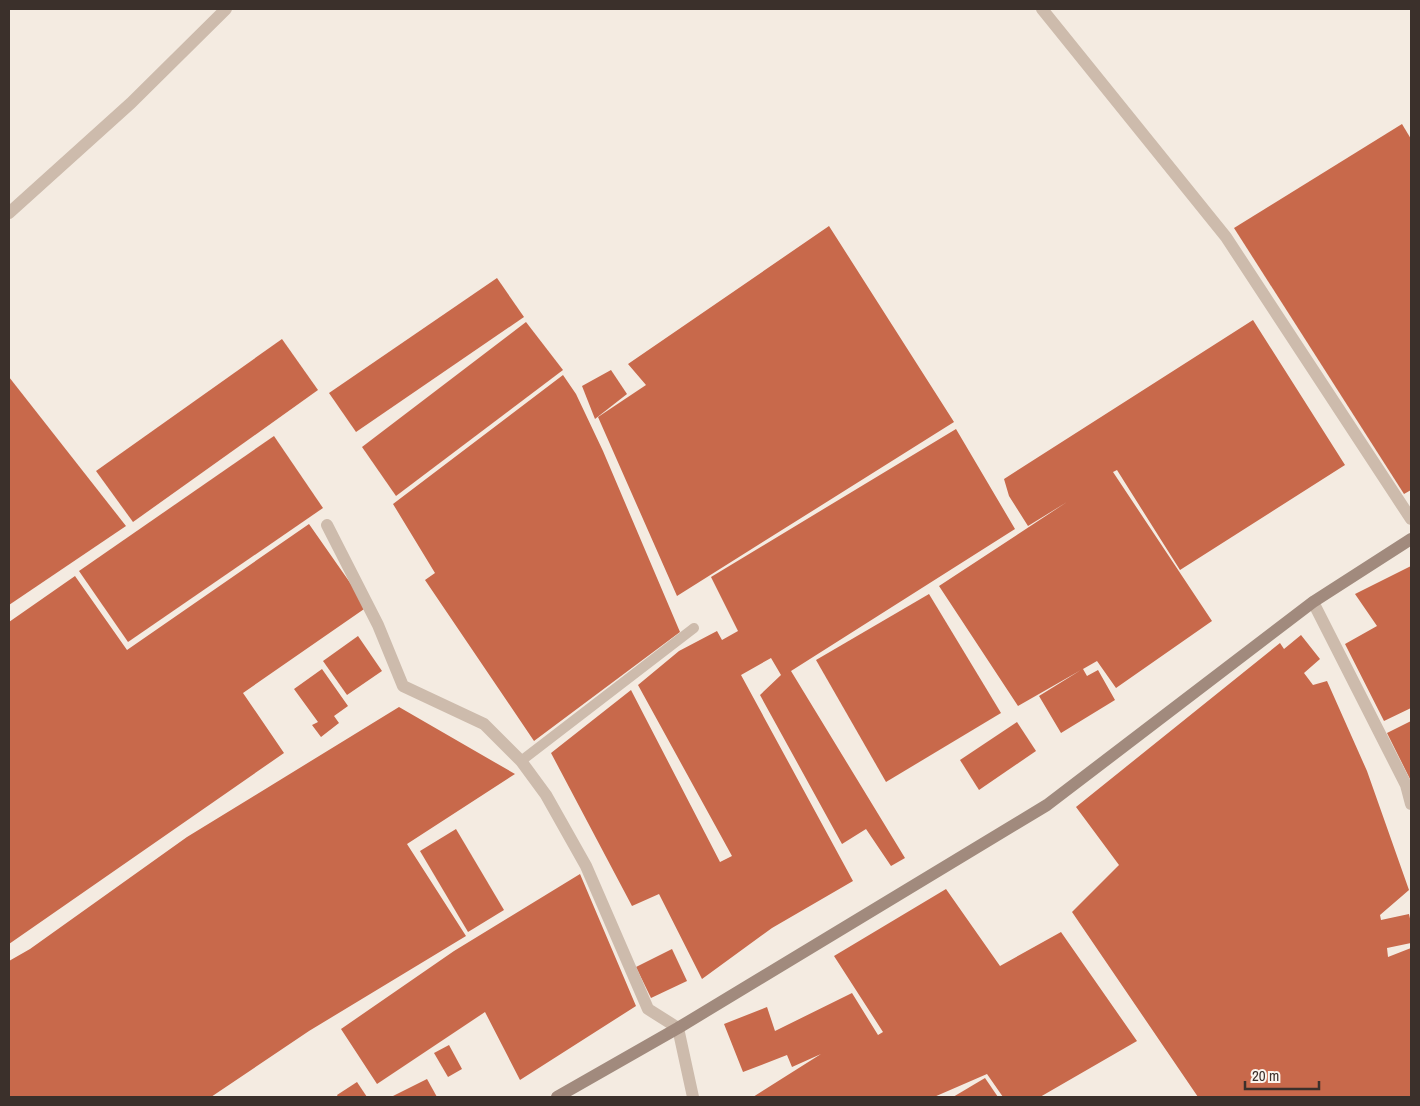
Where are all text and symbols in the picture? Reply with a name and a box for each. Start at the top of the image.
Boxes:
scale bar [1245,1058,1319,1090]
text: 20 m [1252,1065,1279,1086]

